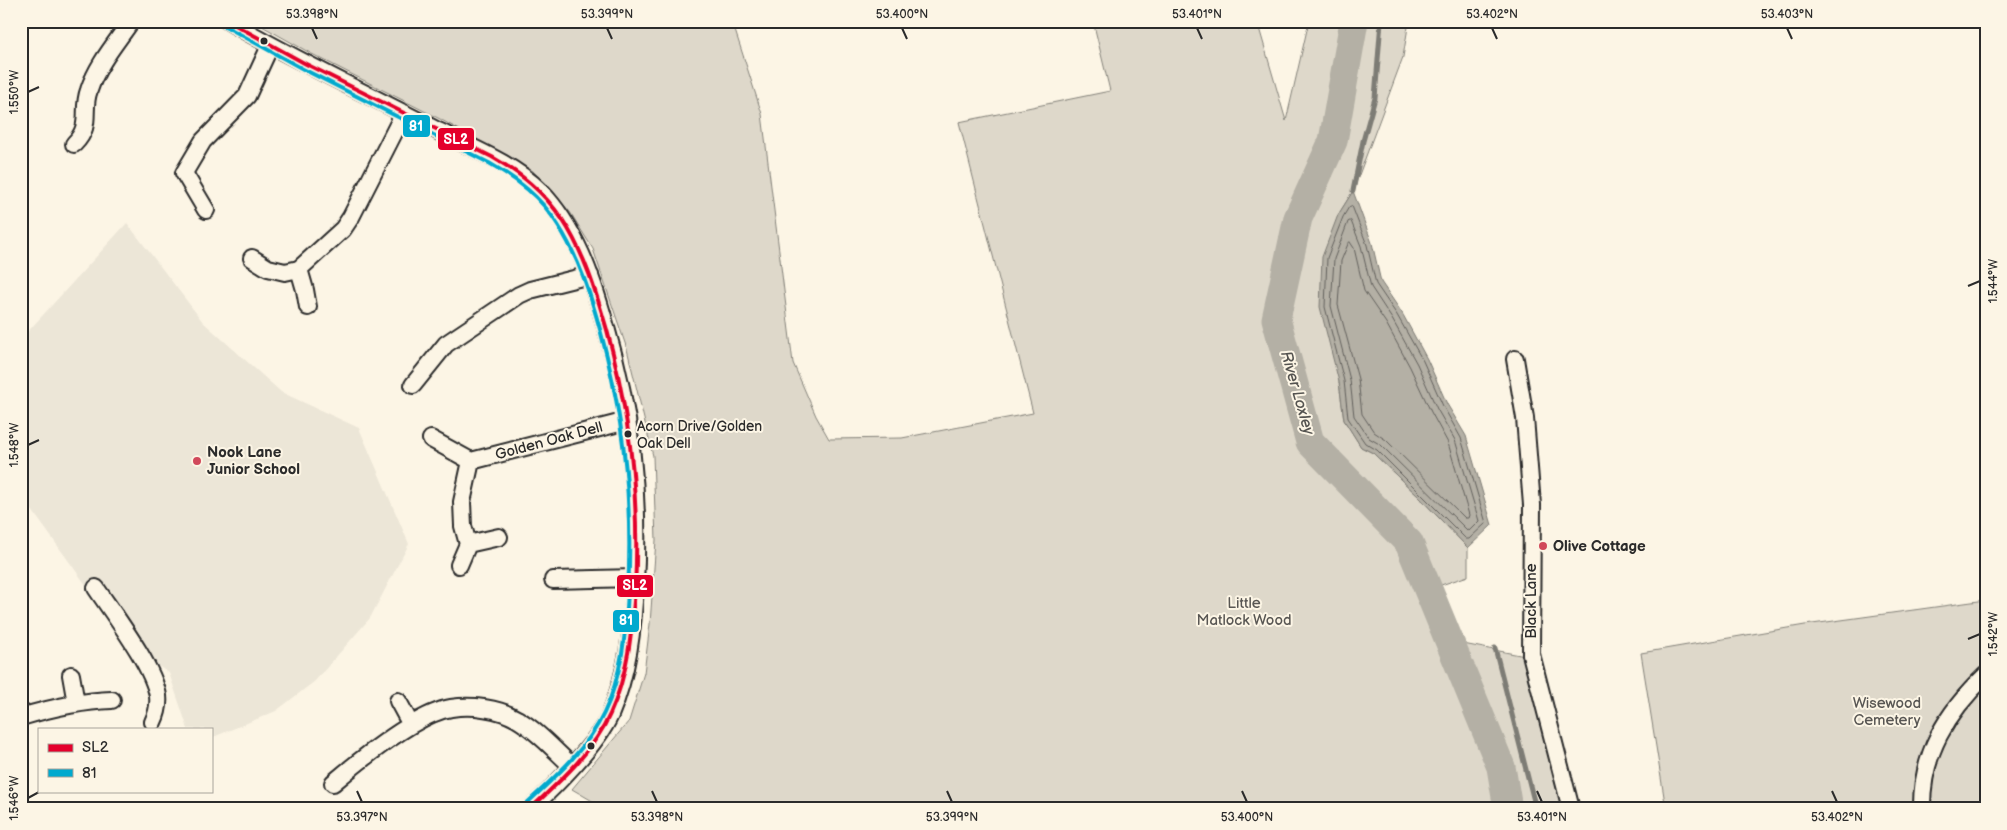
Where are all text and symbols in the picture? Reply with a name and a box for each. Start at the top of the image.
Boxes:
text: 53.398°N [286,7,338,22]
text: 53.399°N [581,7,633,22]
text: 53.400°N [876,7,928,22]
text: 53.401°N [1172,7,1222,22]
text: 53.402°N [1466,7,1518,22]
text: 53.403°N [1761,7,1813,22]
unlabelled marker [259,36,269,46]
text: 1.550°W [7,70,22,114]
line badge: 81 [402,114,431,138]
text: 81 [409,118,423,135]
line badge: SL2 [437,127,475,151]
text: SL2 [444,131,469,148]
text: 1.544°W [1986,259,2001,303]
water label: River Loxley [1276,349,1318,438]
street label: Golden Oak Dell [493,418,605,464]
place label: Acorn Drive/Golden Oak Dell [637,418,762,452]
text: 1.548°W [7,423,22,467]
marker: Acorn Drive/Golden Oak Dell [623,429,633,439]
place label: Nook Lane Junior School [207,443,300,479]
marker: Nook Lane Junior School [191,455,203,467]
place label: Olive Cottage [1553,537,1646,556]
marker: Olive Cottage [1537,540,1549,552]
street label: Black Lane [1522,563,1541,639]
line badge: SL2 [616,574,654,598]
text: SL2 [623,577,648,594]
park label: Little Matlock Wood [1196,594,1292,630]
line badge: 81 [612,609,640,633]
text: 81 [619,612,633,629]
text: 1.542°W [1986,612,2001,656]
park label: Wisewood Cemetery [1853,694,1921,730]
legend [38,728,212,792]
text: SL2 [82,738,109,757]
unlabelled marker [586,741,596,751]
text: 81 [82,764,97,783]
text: 1.546°W [7,776,22,820]
text: 53.397°N [336,810,388,825]
text: 53.398°N [631,810,683,825]
text: 53.399°N [926,810,978,825]
text: 53.400°N [1221,810,1273,825]
text: 53.401°N [1517,810,1567,825]
text: 53.402°N [1811,810,1863,825]

